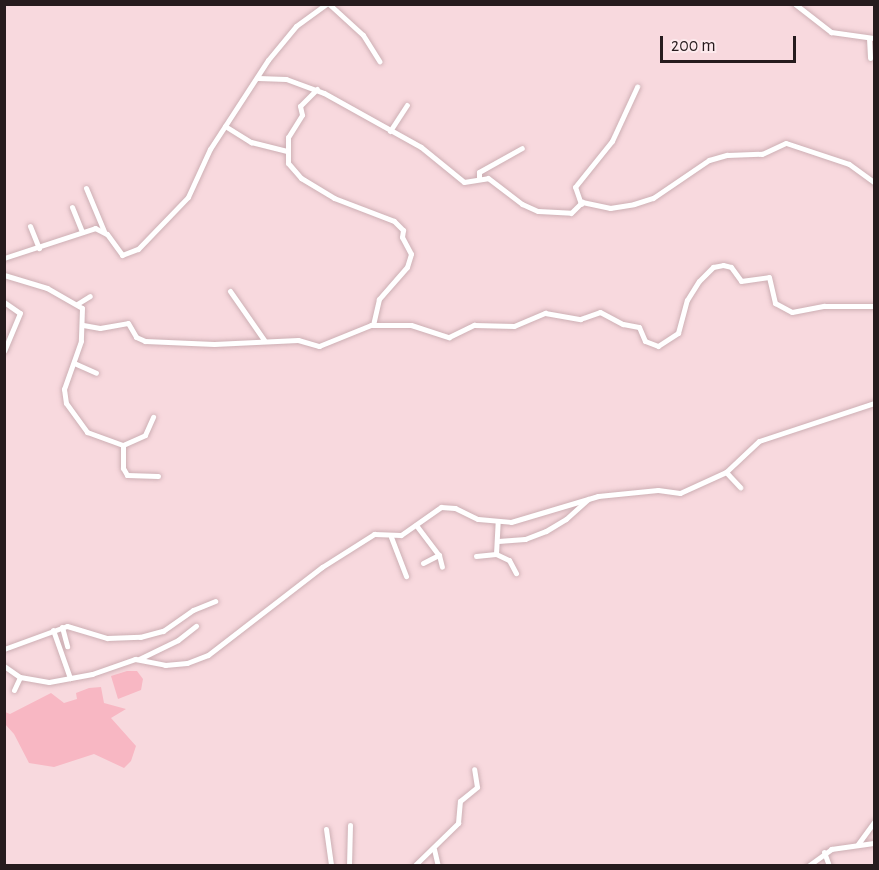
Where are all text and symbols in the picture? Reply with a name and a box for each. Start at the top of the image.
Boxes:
scale bar [663,24,800,62]
text: 200 m [671,37,716,55]

